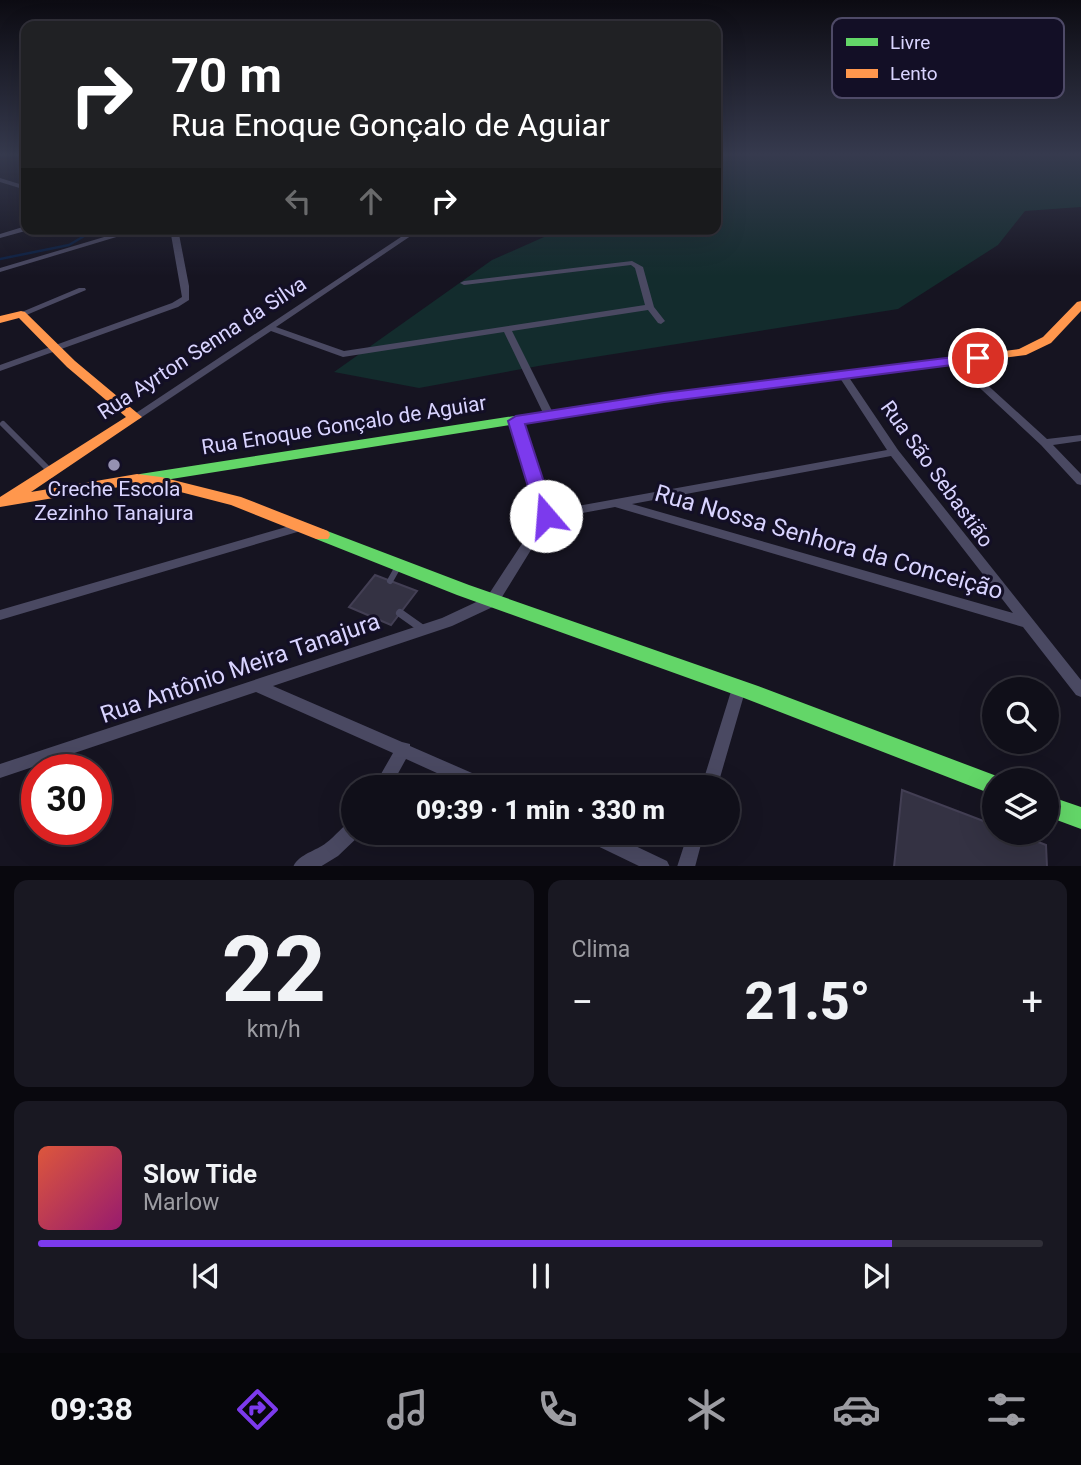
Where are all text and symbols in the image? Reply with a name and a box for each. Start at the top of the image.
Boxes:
legend [832,18,1064,98]
text: Livre [890,31,930,54]
text: 70 m [171,47,282,104]
icon: right [56,49,147,140]
text: Lento [890,62,938,85]
text: Rua Enoque Gonçalo de Aguiar [171,106,610,144]
icon: left [279,182,317,220]
icon: ahead [352,182,390,220]
icon: right [425,182,463,220]
street label: Rua Ayrton Senna da Silva [93,272,311,424]
pin [948,328,1008,388]
icon: arrive [959,339,997,377]
street label: Rua Enoque Gonçalo de Aguiar [200,391,488,459]
street label: Rua São Sebastião [876,396,998,552]
marker: Creche Escola Zezinho Tanajura [106,457,122,473]
place label: Creche Escola Zezinho Tanajura [34,477,194,525]
position arrow [509,479,583,553]
street label: Rua Nossa Senhora da Conceição [652,479,1006,605]
street label: Rua Antônio Meira Tanajura [97,607,383,729]
map controls [982,677,1059,845]
button: search [982,677,1059,754]
speed limit sign: 30 [21,754,112,845]
button: layers [982,768,1059,845]
text: 09:39 · 1 min · 330 m [416,795,665,825]
text: 22 [222,917,326,1023]
text: Clima [572,936,630,963]
text: 21.5° [744,971,870,1032]
text: − [572,980,593,1024]
text: + [1021,980,1043,1024]
text: km/h [247,1016,301,1043]
text: Slow Tide [143,1159,257,1189]
text: Marlow [143,1189,219,1216]
icon: previous [187,1257,225,1295]
icon: pause [522,1257,560,1295]
icon: next [857,1257,895,1295]
icon: directions [233,1385,282,1434]
icon: music [383,1385,432,1434]
icon: phone [533,1385,582,1434]
icon: climate [682,1385,731,1434]
icon: car [832,1385,881,1434]
icon: filters [982,1385,1031,1434]
text: 09:38 [50,1390,133,1428]

